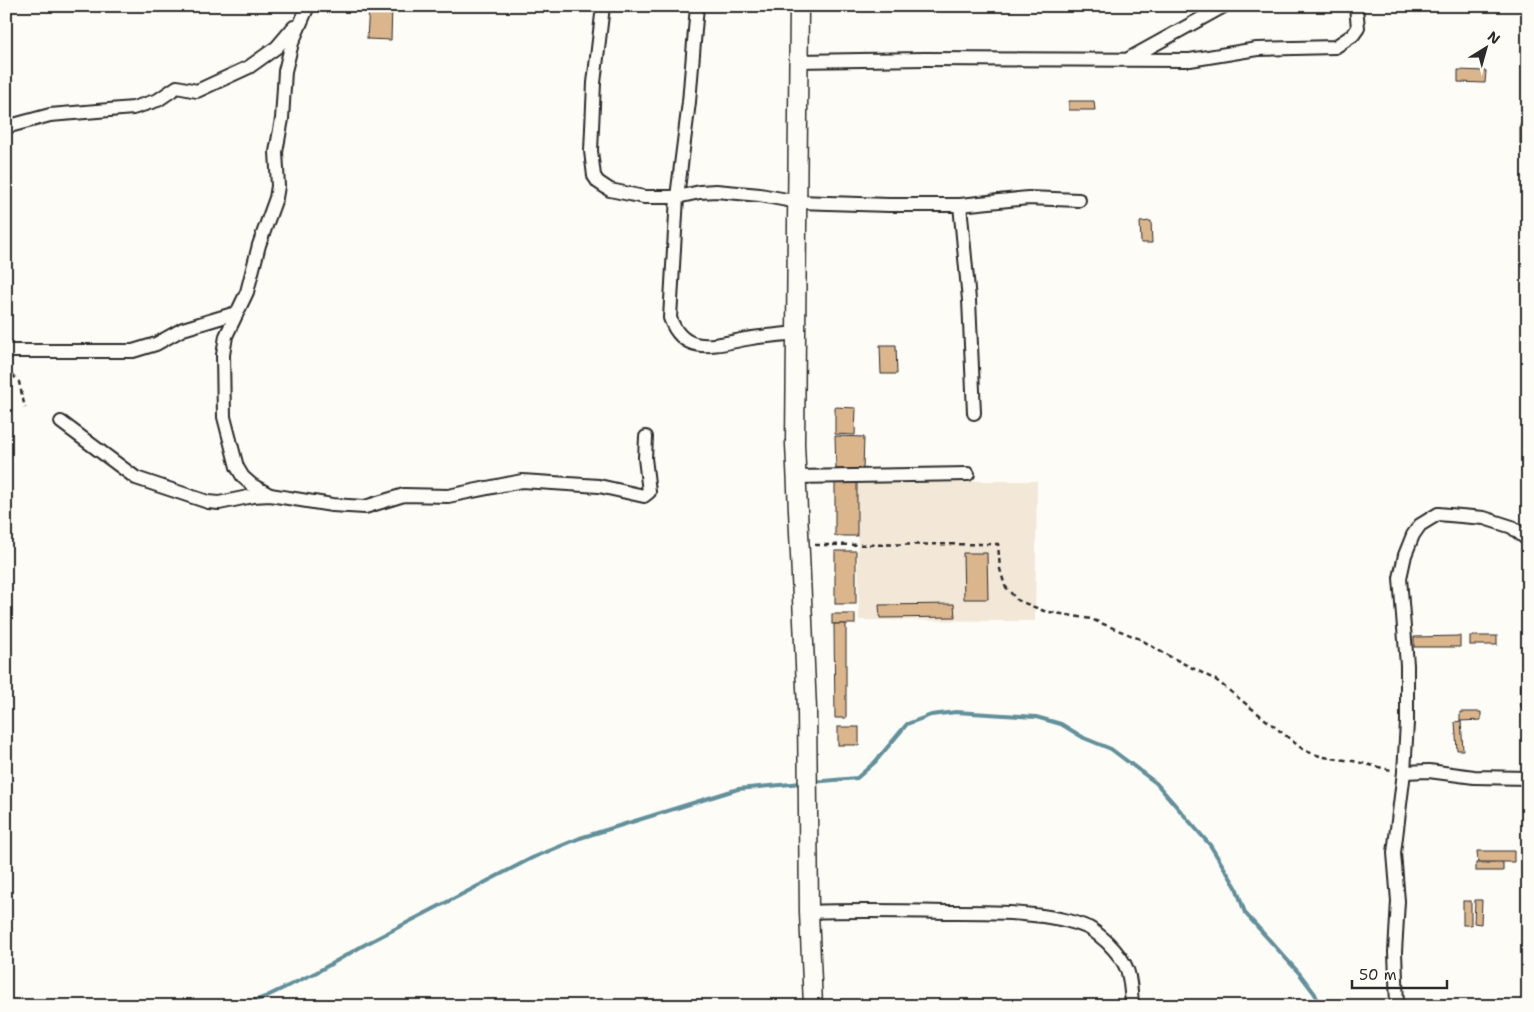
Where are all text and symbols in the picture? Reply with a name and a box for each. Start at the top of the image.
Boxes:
north arrow [1462,22,1512,72]
text: N [1484,27,1504,48]
scale bar [1352,957,1446,989]
text: 50 m [1359,965,1397,985]

